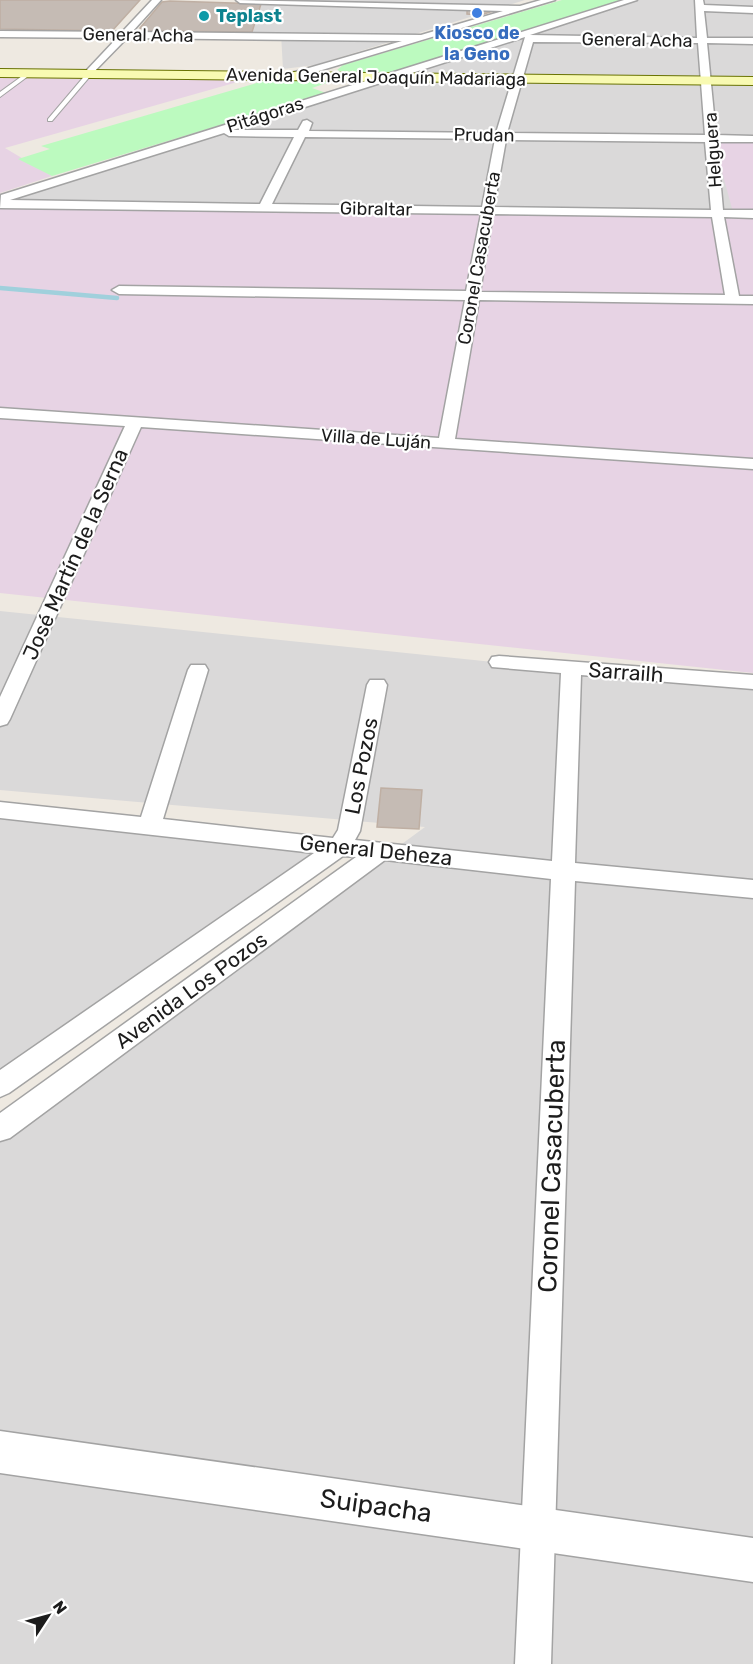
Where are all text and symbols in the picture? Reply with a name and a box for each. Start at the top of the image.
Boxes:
place label: Teplast [216,5,282,27]
marker: Kiosco de la Geno [470,6,484,20]
marker: Teplast [197,9,211,23]
place label: Kiosco de la Geno [434,22,520,65]
street label: General Acha [82,23,194,47]
street label: General Acha [581,28,693,52]
street label: Avenida General Joaquín Madariaga [226,63,526,91]
street label: Pitágoras [224,92,306,138]
street label: Helguera [699,112,727,188]
street label: Prudan [453,123,515,147]
street label: Coronel Casacuberta [453,170,505,346]
street label: Gibraltar [340,197,412,221]
street label: Villa de Luján [320,424,432,454]
street label: José Martín de la Serna [17,444,133,664]
street label: Sarrailh [588,657,664,687]
street label: Los Pozos [339,715,383,817]
street label: General Deheza [298,830,454,870]
street label: Avenida Los Pozos [110,927,272,1053]
street label: Coronel Casacuberta [532,1039,572,1293]
street label: Suipacha [318,1483,434,1529]
north arrow [18,1586,78,1646]
text: N [49,1597,71,1618]

